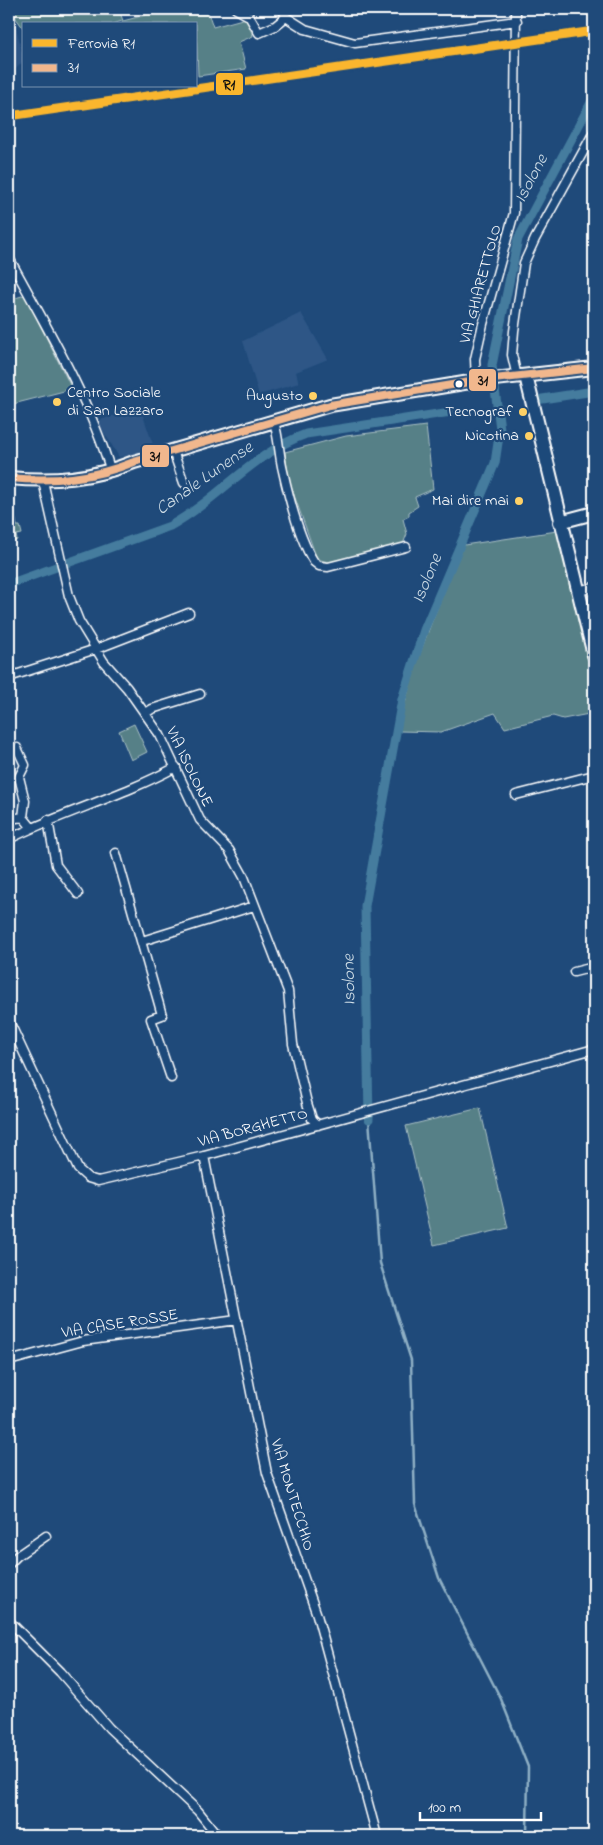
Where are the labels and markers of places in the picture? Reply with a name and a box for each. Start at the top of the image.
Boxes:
unlabelled marker [454,379,464,389]
place label: Centro Sociale di San Lazzaro [67,381,164,423]
place label: Augusto [246,384,303,408]
marker: Augusto [307,390,319,402]
marker: Centro Sociale di San Lazzaro [51,396,63,408]
place label: Tecnograf [445,400,514,424]
marker: Tecnograf [517,406,529,418]
place label: Nicotina [465,424,519,448]
marker: Nicotina [523,430,535,442]
place label: Mai dire mai [432,489,509,513]
marker: Mai dire mai [513,495,525,507]

